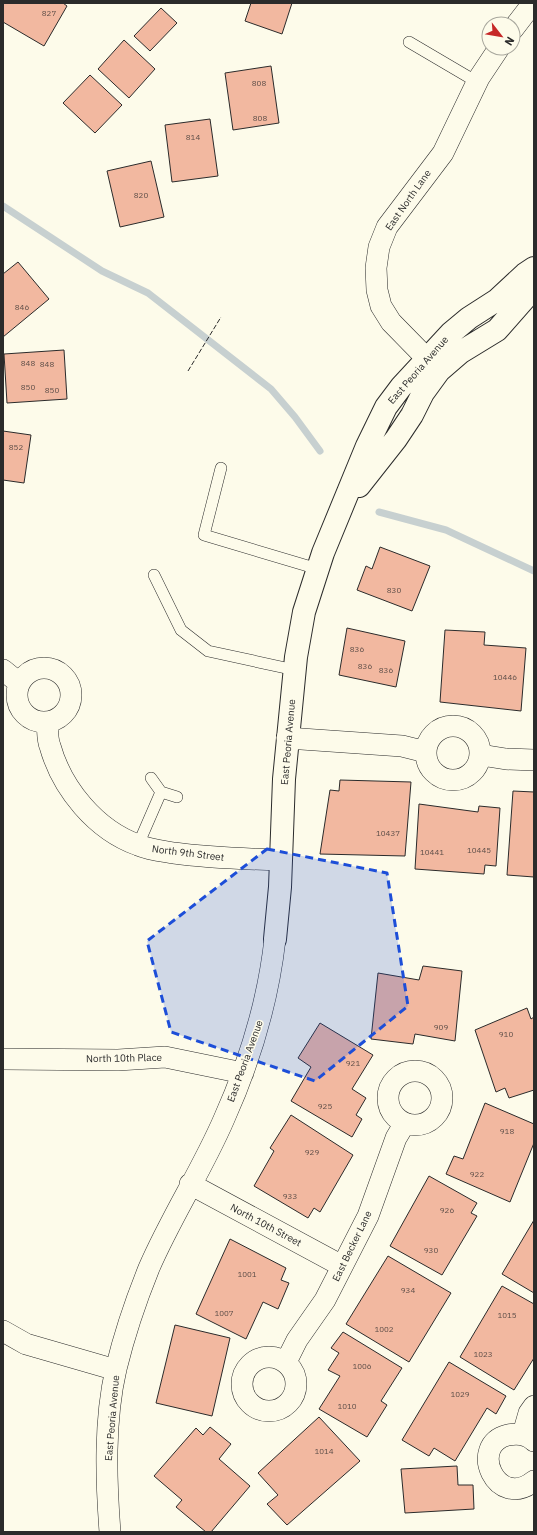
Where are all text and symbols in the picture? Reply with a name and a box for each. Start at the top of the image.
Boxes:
house number: 827 [42,8,56,18]
north arrow [481,16,521,56]
text: N [502,34,518,48]
house number: 808 [252,78,266,88]
house number: 808 [253,113,267,123]
house number: 814 [186,132,200,142]
street label: East North Lane [382,167,434,233]
house number: 820 [134,190,148,200]
house number: 846 [15,302,29,312]
street label: East Peoria Avenue [385,333,451,407]
house number: 848 [21,358,35,368]
house number: 848 [40,359,54,369]
house number: 850 [21,382,35,392]
house number: 850 [45,385,59,395]
house number: 852 [9,442,23,452]
house number: 830 [387,585,401,595]
house number: 836 [350,644,364,654]
house number: 836 [358,661,372,671]
house number: 836 [379,665,393,675]
house number: 10446 [493,672,517,682]
street label: East Peoria Avenue [278,698,298,785]
house number: 10437 [376,828,400,838]
street label: North 9th Street [151,842,225,864]
house number: 10445 [467,845,491,855]
house number: 10441 [420,847,444,857]
street label: East Peoria Avenue [224,1018,266,1104]
house number: 909 [434,1022,448,1032]
house number: 910 [499,1029,513,1039]
street label: North 10th Place [86,1051,163,1065]
house number: 921 [346,1058,360,1068]
house number: 925 [318,1101,332,1111]
house number: 918 [500,1126,514,1136]
house number: 929 [305,1147,319,1157]
house number: 922 [470,1169,484,1179]
house number: 933 [283,1191,297,1201]
street label: North 10th Street [228,1201,304,1249]
house number: 926 [440,1205,454,1215]
street label: East Becker Lane [329,1208,375,1283]
house number: 930 [424,1245,438,1255]
house number: 1001 [237,1269,257,1279]
house number: 934 [401,1285,415,1295]
house number: 1007 [214,1308,234,1318]
house number: 1015 [497,1310,517,1320]
house number: 1002 [374,1324,394,1334]
house number: 1023 [473,1349,493,1359]
house number: 1006 [352,1361,372,1371]
street label: East Peoria Avenue [102,1374,122,1461]
house number: 1029 [450,1389,470,1399]
house number: 1010 [337,1401,357,1411]
house number: 1014 [314,1446,334,1456]

